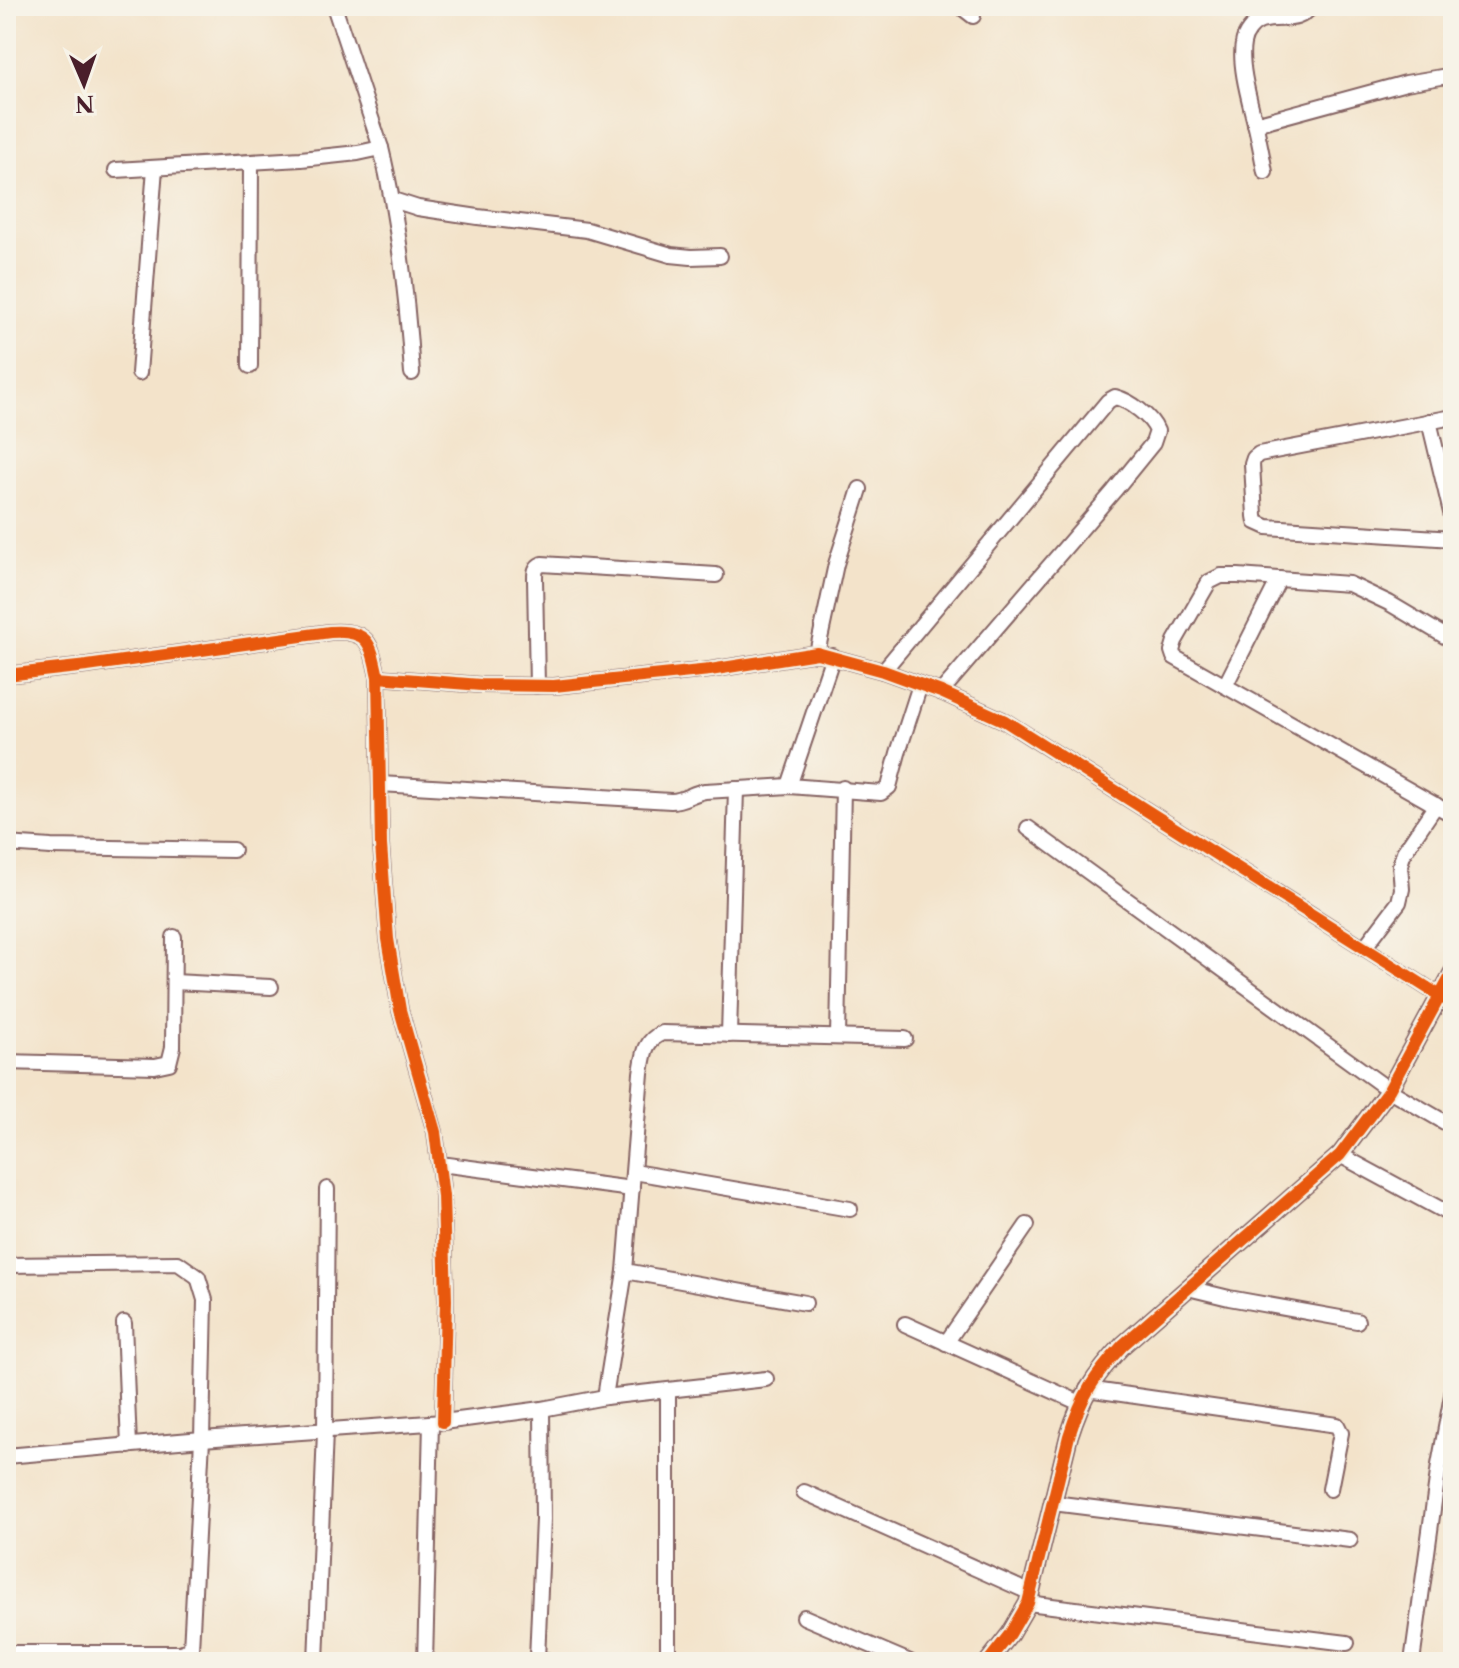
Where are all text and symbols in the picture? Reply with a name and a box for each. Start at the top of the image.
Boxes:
north arrow [44,44,124,124]
text: N [75,90,95,117]

